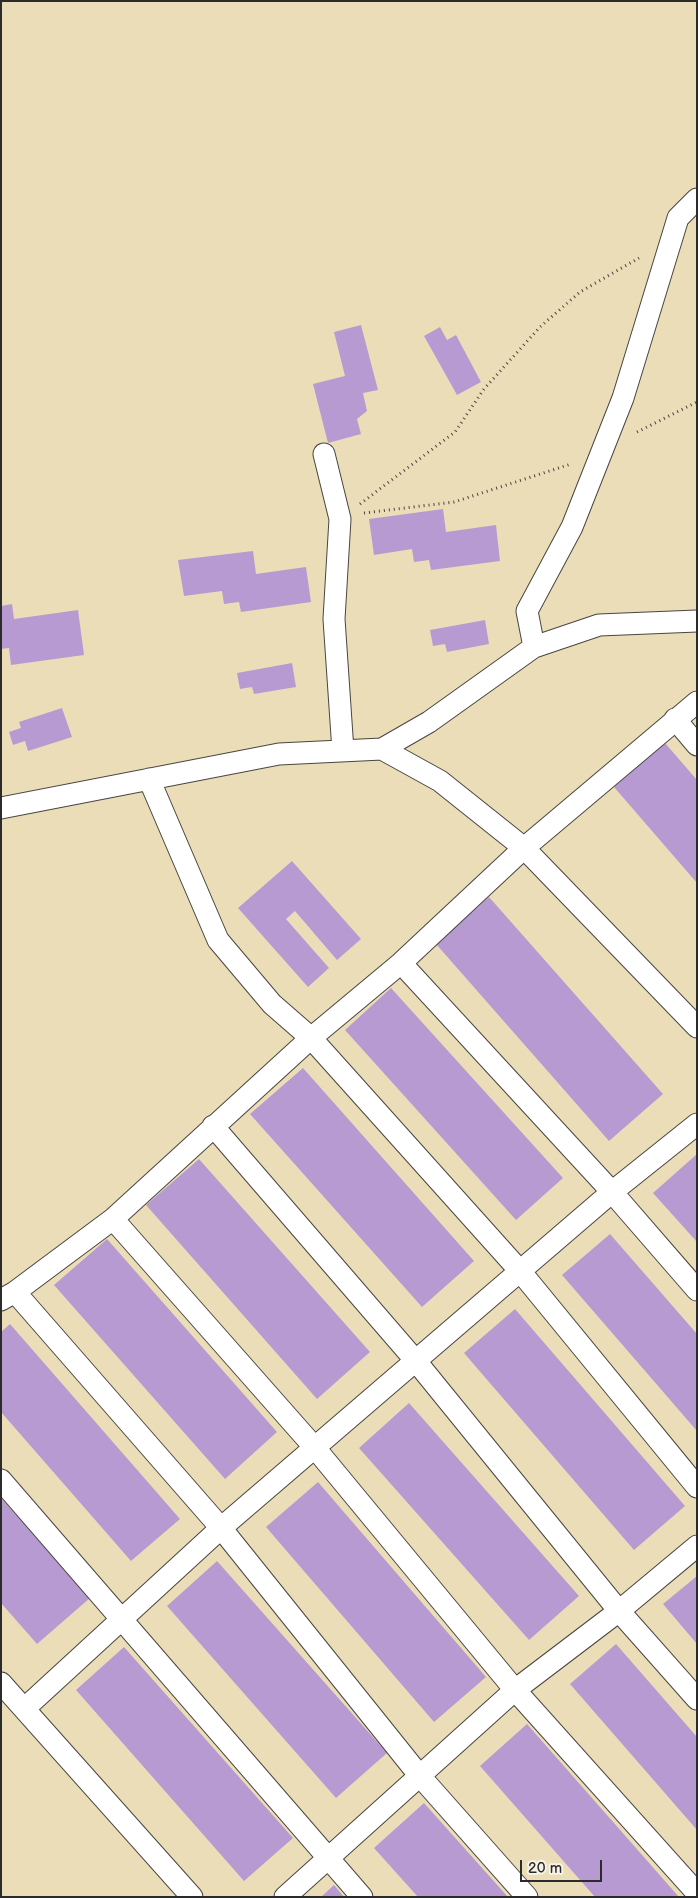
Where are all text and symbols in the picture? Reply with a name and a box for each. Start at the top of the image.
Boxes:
scale bar [523,1850,606,1882]
text: 20 m [528,1859,562,1878]

